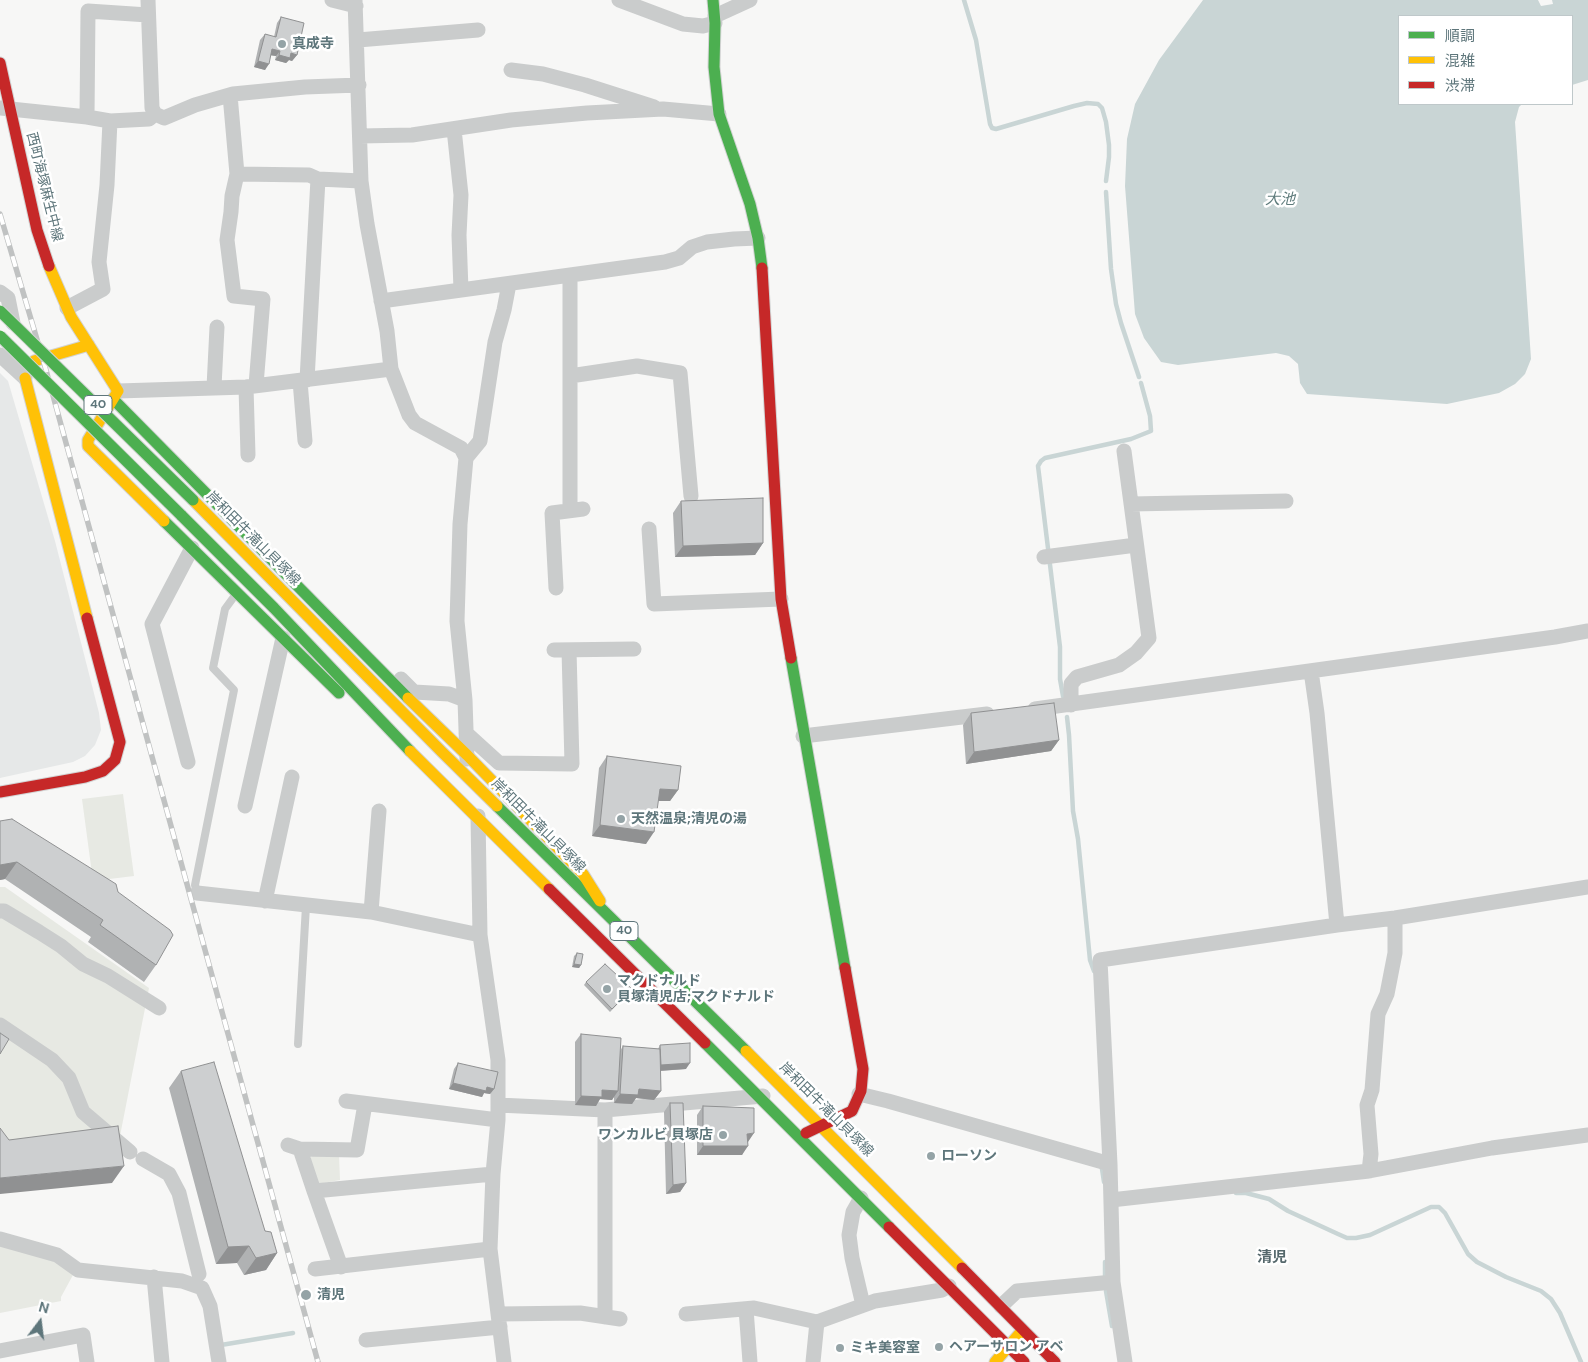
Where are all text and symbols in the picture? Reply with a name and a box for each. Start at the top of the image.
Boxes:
legend [1398,15,1573,105]
text: 順調 [1445,26,1475,46]
place label: 真成寺 [292,36,334,52]
marker: 真成寺 [276,38,288,50]
text: 混雑 [1445,51,1475,71]
text: 渋滞 [1445,76,1475,96]
street label: 西町海塚麻生中線 [22,131,66,243]
water label: 大池 [1265,191,1295,209]
road number: 40 [84,396,112,414]
street label: 岸和田牛滝山貝塚線 [203,489,303,589]
street label: 岸和田牛滝山貝塚線 [488,776,588,876]
place label: 天然温泉;清児の湯 [631,811,747,827]
marker: 天然温泉;清児の湯 [615,813,627,825]
road number: 40 [610,921,638,940]
place label: マクドナルド 貝塚清児店;マクドナルド [617,973,775,1006]
marker: マクドナルド 貝塚清児店;マクドナルド [601,983,613,995]
street label: 岸和田牛滝山貝塚線 [776,1060,876,1160]
place label: ワンカルビ 貝塚店 [598,1127,713,1143]
marker: ワンカルビ 貝塚店 [717,1129,729,1141]
place label: ローソン [941,1148,997,1164]
marker: ローソン [925,1150,937,1162]
district label: 清児 [1257,1249,1287,1267]
place label: 清児 [317,1287,345,1303]
marker: 清児 [299,1288,313,1302]
north arrow [15,1297,65,1347]
text: N [37,1297,51,1318]
place label: ヘアーサロン アベ [949,1339,1063,1355]
place label: ミキ美容室 [850,1340,920,1356]
marker: ヘアーサロン アベ [933,1341,945,1353]
marker: ミキ美容室 [834,1342,846,1354]

